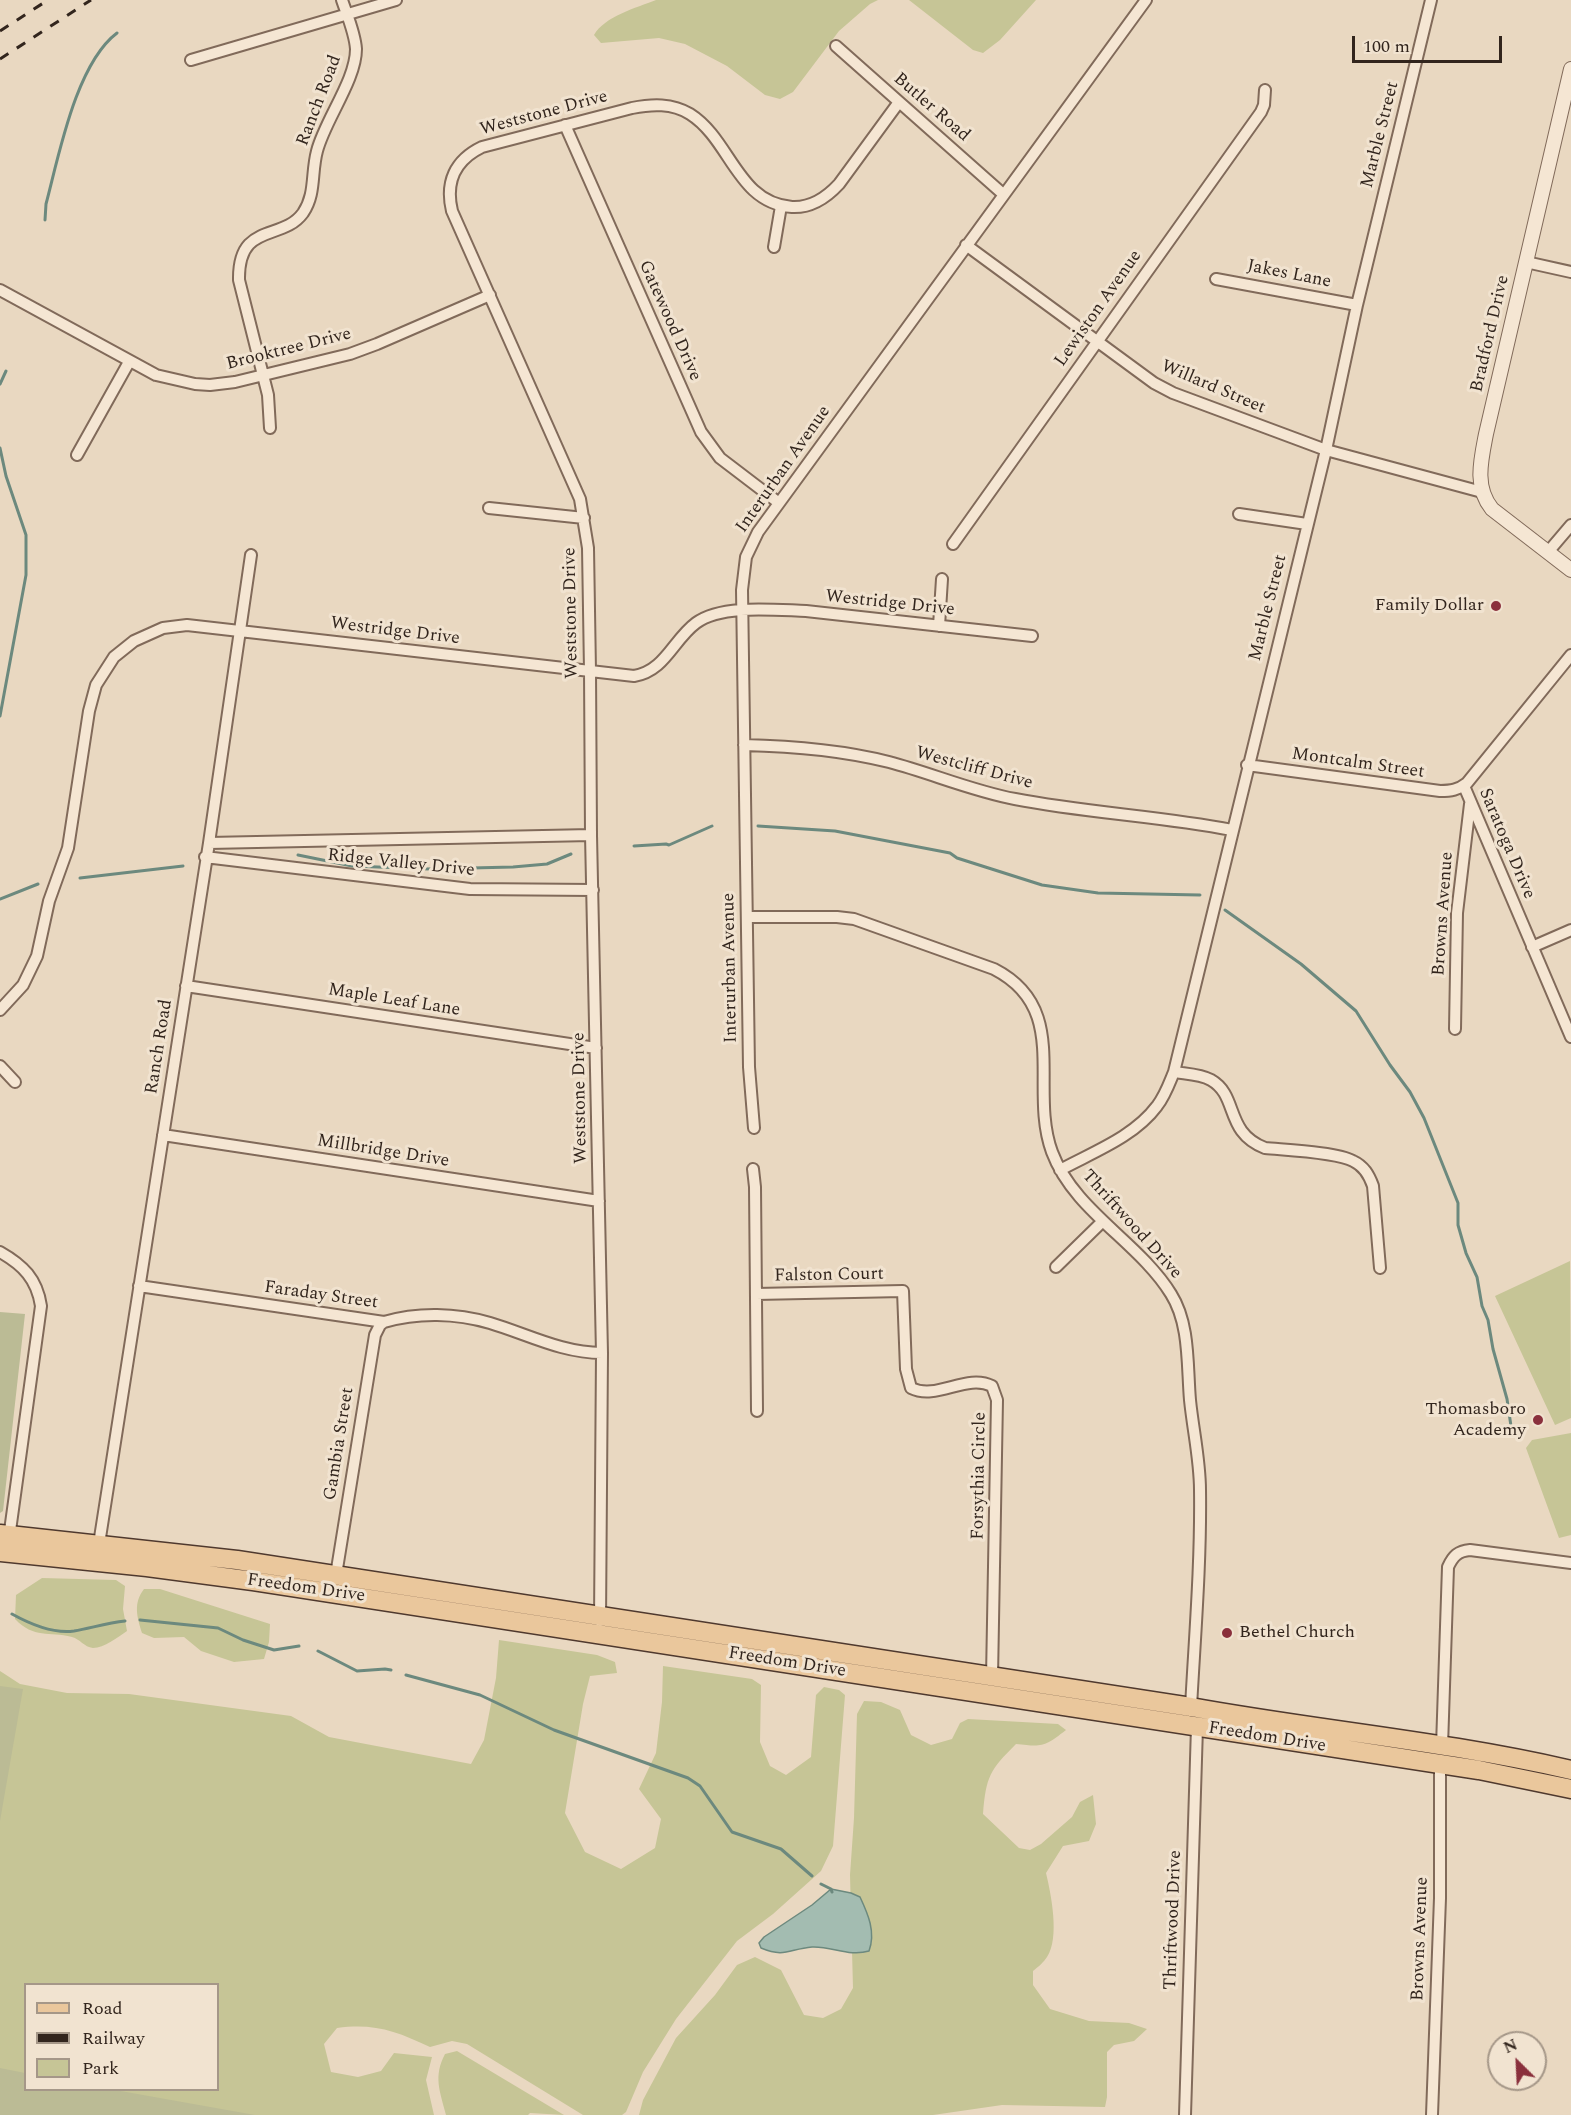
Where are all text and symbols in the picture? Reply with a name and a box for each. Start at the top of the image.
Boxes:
scale bar [1355,24,1505,62]
text: 100 m [1363,33,1410,60]
street label: Ranch Road [293,53,347,149]
street label: Butler Road [888,69,974,147]
street label: Marble Street [1357,79,1405,191]
street label: Weststone Drive [478,87,610,141]
street label: Lewiston Avenue [1051,247,1147,371]
street label: Jakes Lane [1245,256,1333,294]
street label: Gatewood Drive [633,257,705,385]
street label: Bradford Drive [1467,273,1515,395]
street label: Brooktree Drive [224,324,354,376]
street label: Willard Street [1157,356,1269,420]
street label: Interurban Avenue [732,402,836,538]
street label: Weststone Drive [560,547,584,679]
street label: Marble Street [1245,552,1293,664]
street label: Westridge Drive [824,586,956,622]
place label: Family Dollar [1375,595,1484,617]
marker: Family Dollar [1489,599,1503,613]
street label: Westridge Drive [329,613,461,651]
street label: Westcliff Drive [913,743,1035,795]
street label: Montcalm Street [1290,744,1426,784]
street label: Saratoga Drive [1473,785,1539,903]
street label: Ridge Valley Drive [326,846,476,882]
street label: Browns Avenue [1429,851,1459,977]
street label: Interurban Avenue [719,893,743,1043]
street label: Maple Leaf Lane [326,980,462,1022]
street label: Ranch Road [142,998,178,1096]
street label: Weststone Drive [569,1032,593,1164]
street label: Millbridge Drive [315,1131,451,1173]
street label: Thriftwood Drive [1076,1166,1186,1284]
street label: Falston Court [774,1264,884,1288]
street label: Faraday Street [263,1277,379,1315]
street label: Gambia Street [320,1386,360,1502]
place label: Thomasboro Academy [1425,1399,1526,1442]
street label: Forsythia Circle [968,1412,992,1540]
marker: Thomasboro Academy [1531,1413,1545,1427]
street label: Freedom Drive [246,1570,366,1608]
place label: Bethel Church [1239,1622,1355,1644]
marker: Bethel Church [1220,1626,1234,1640]
street label: Freedom Drive [727,1643,847,1683]
street label: Freedom Drive [1207,1718,1327,1758]
street label: Thriftwood Drive [1161,1850,1187,1990]
street label: Browns Avenue [1408,1876,1434,2002]
legend [24,1983,219,2091]
text: Road [82,1995,123,2022]
text: Railway [82,2025,145,2052]
north arrow [1487,2031,1547,2091]
text: N [1500,2033,1521,2060]
text: Park [82,2055,119,2082]

